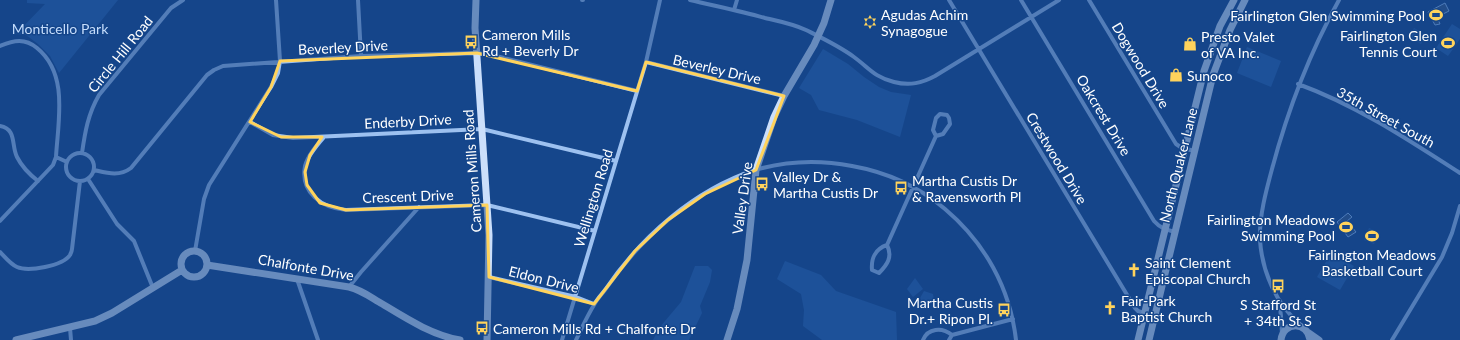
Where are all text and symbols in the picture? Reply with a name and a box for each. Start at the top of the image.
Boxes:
place label: Agudas Achim Synagogue [881,6,968,39]
place label: Fairlington Glen Swimming Pool [1230,7,1425,24]
sports icon: Fairlington Glen Swimming Pool [1428,7,1444,23]
street label: Circle Hill Road [84,12,156,96]
synagogue icon: Agudas Achim Synagogue [862,14,878,30]
street label: Dogwood Drive [1109,19,1173,111]
park label: Monticello Park [12,20,109,37]
place label: Cameron Mills Rd + Beverly Dr [482,26,579,59]
place label: Fairlington Glen Tennis Court [1340,27,1437,60]
place label: Presto Valet of VA Inc. [1201,28,1275,61]
bus stop icon: Cameron Mills Rd + Beverly Dr [463,34,479,50]
sports icon: Fairlington Glen Tennis Court [1440,35,1456,51]
street label: Beverley Drive [298,36,388,58]
shop icon: Presto Valet of VA Inc. [1182,36,1198,52]
street label: Beverley Drive [671,51,763,87]
shop icon: Sunoco [1168,67,1184,83]
place label: Sunoco [1187,67,1233,84]
street label: Oakcrest Drive [1073,71,1135,159]
street label: 35th Street South [1334,83,1438,151]
street label: North Quaker Lane [1156,106,1200,224]
street label: Cameron Mills Road [459,109,485,233]
street label: Crestwood Drive [1023,109,1091,207]
street label: Enderby Drive [364,110,452,132]
street label: Wellington Road [570,147,616,249]
street label: Valley Drive [728,161,756,235]
place label: Valley Dr & Martha Custis Dr [773,168,878,201]
place label: Martha Custis Dr & Ravensworth Pl [912,172,1021,205]
bus stop icon: Valley Dr & Martha Custis Dr [754,176,770,192]
bus stop icon: Martha Custis Dr & Ravensworth Pl [893,180,909,196]
street label: Crescent Drive [362,186,454,206]
place label: Fairlington Meadows Swimming Pool [1207,211,1335,244]
sports icon: Fairlington Meadows Swimming Pool [1338,219,1354,235]
sports icon: Fairlington Meadows Basketball Court [1364,228,1380,244]
place label: Fairlington Meadows Basketball Court [1308,246,1436,279]
street label: Chalfonte Drive [257,250,355,284]
place label: Saint Clement Episcopal Church [1145,254,1251,287]
street label: Eldon Drive [507,262,581,296]
church icon: Saint Clement Episcopal Church [1126,262,1142,278]
bus stop icon: S Stafford St + 34th St S [1270,278,1286,294]
place label: Fair-Park Baptist Church [1121,292,1212,325]
place label: Martha Custis Dr.+ Ripon Pl. [907,294,993,327]
place label: S Stafford St + 34th St S [1240,296,1316,329]
church icon: Fair-Park Baptist Church [1102,300,1118,316]
bus stop icon: Martha Custis Dr.+ Ripon Pl. [996,302,1012,318]
bus stop icon: Cameron Mills Rd + Chalfonte Dr [474,320,490,336]
place label: Cameron Mills Rd + Chalfonte Dr [493,320,696,337]

